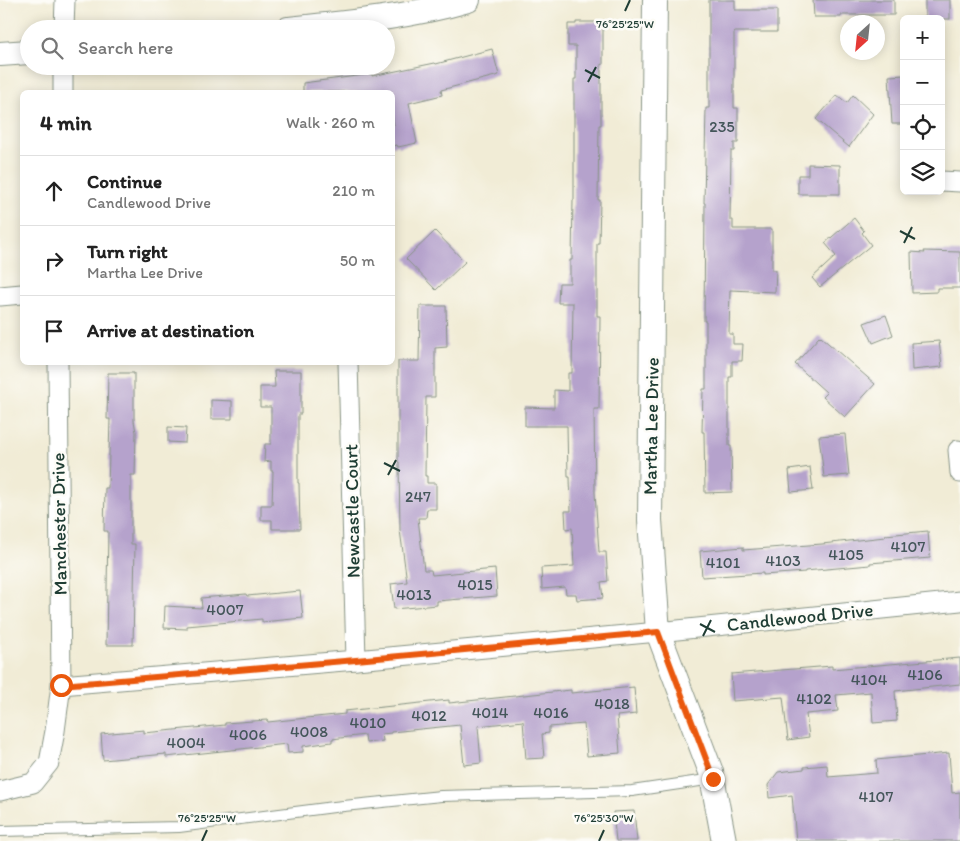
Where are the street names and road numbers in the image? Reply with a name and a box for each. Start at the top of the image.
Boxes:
street label: Martha Lee Drive [638,357,664,495]
street label: Newcastle Court [339,444,365,578]
street label: Manchester Drive [46,452,72,596]
street label: Candlewood Drive [726,598,874,636]

